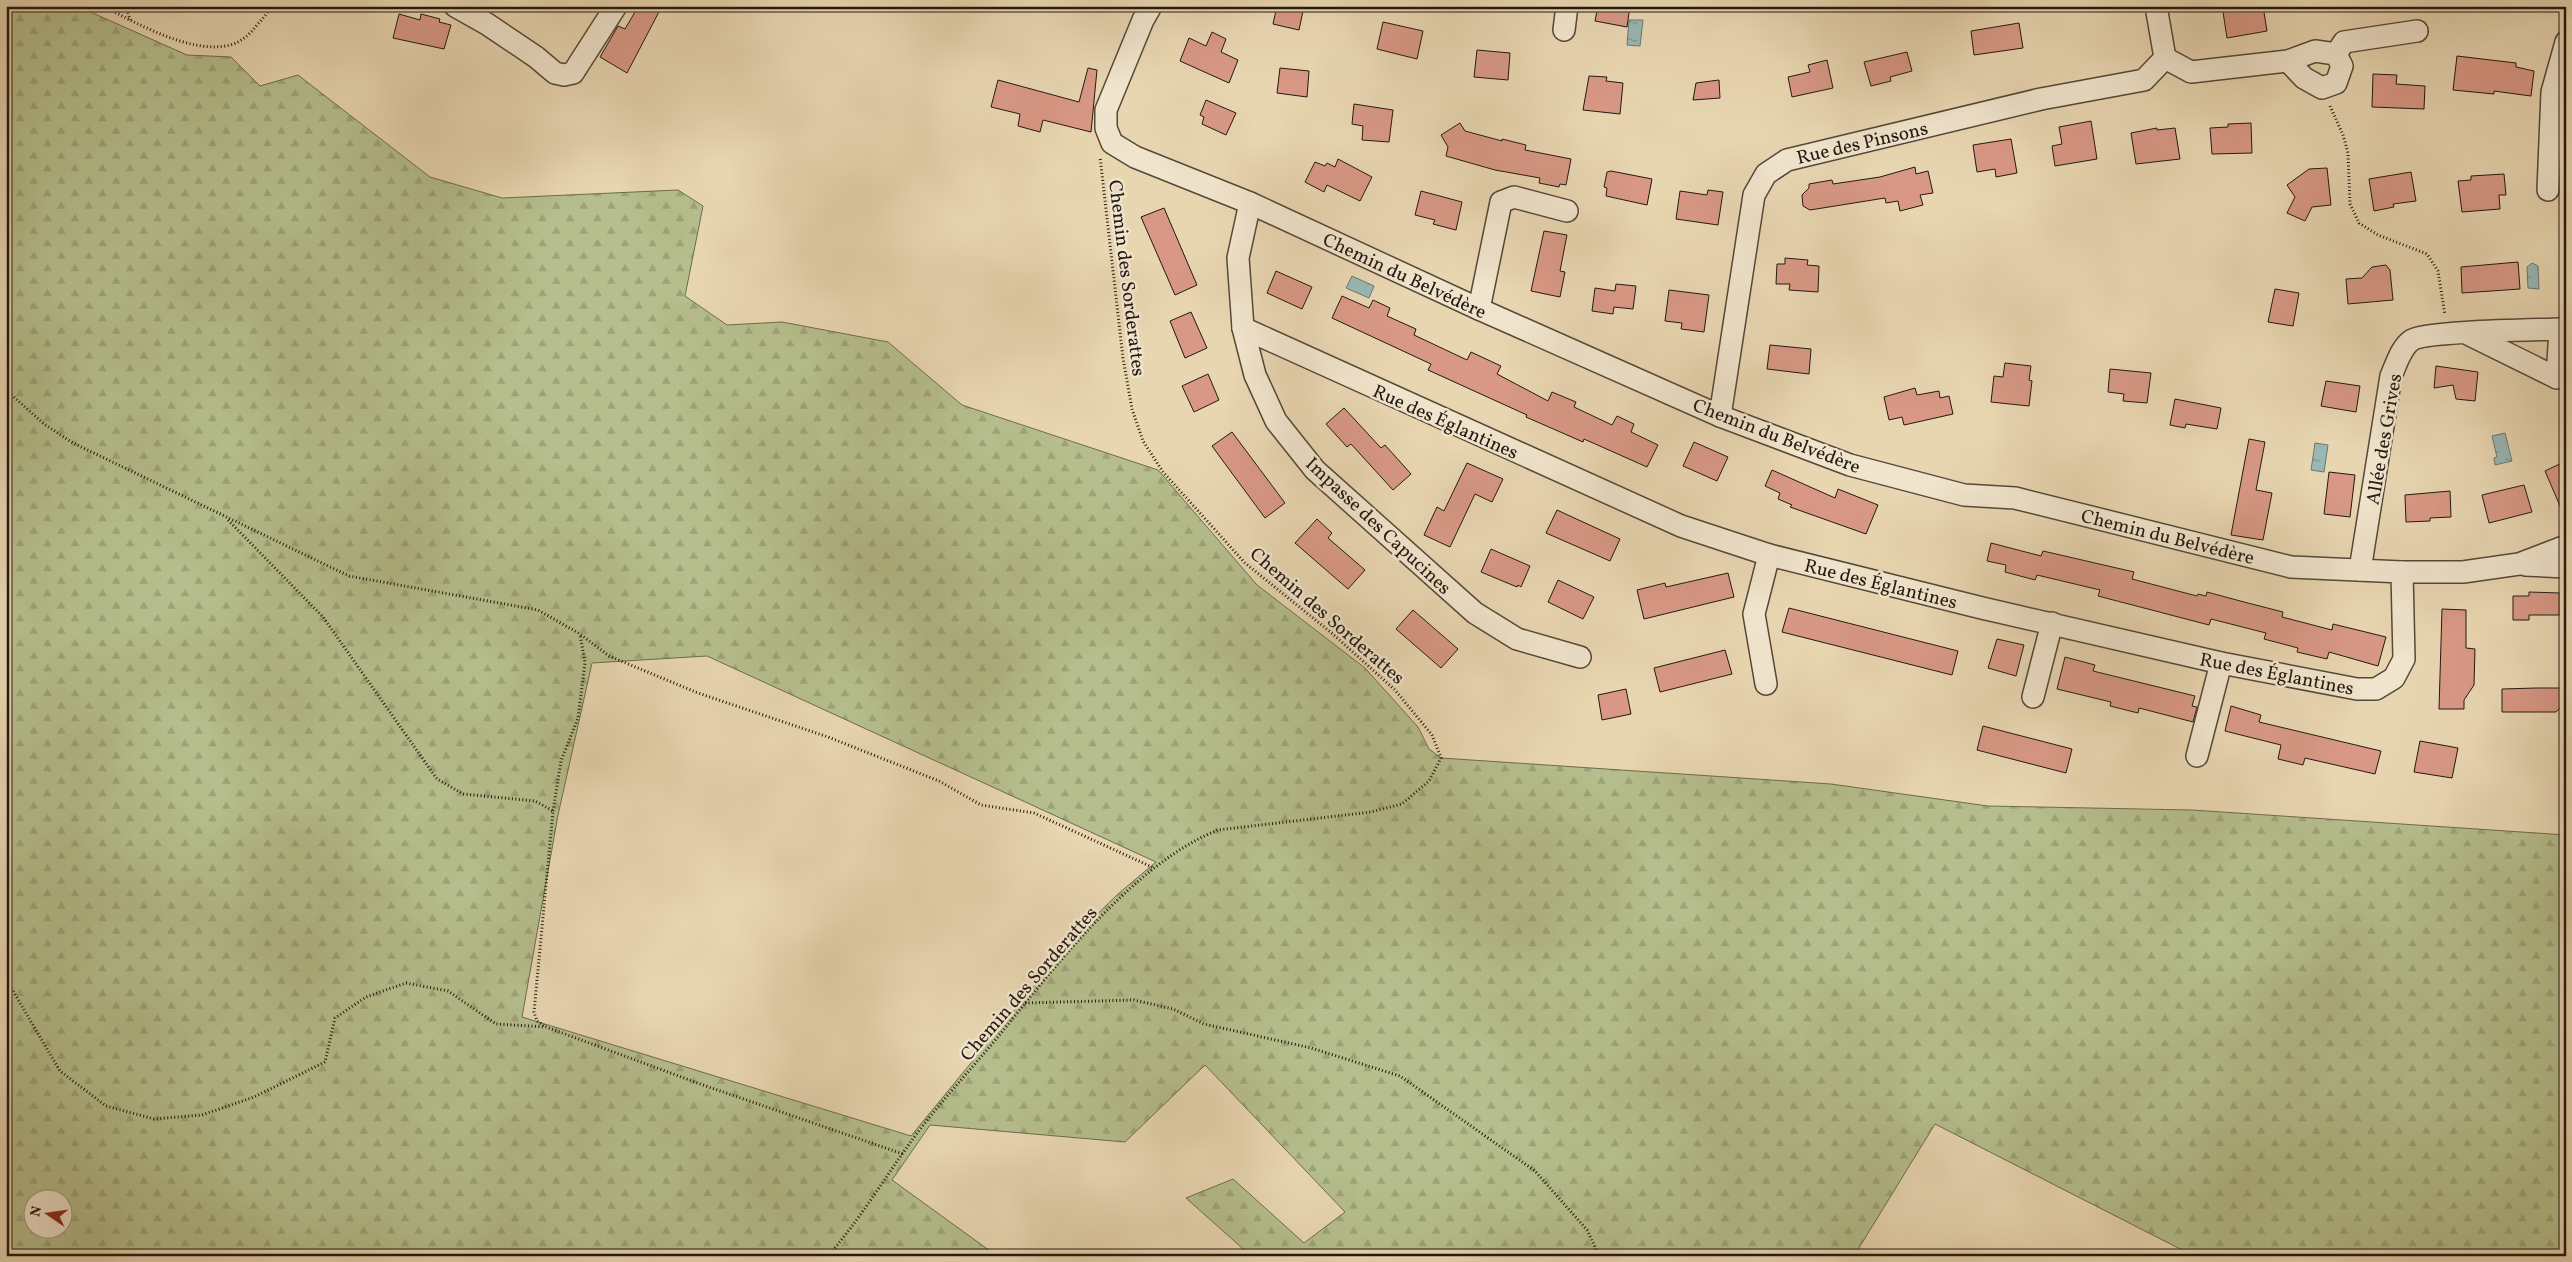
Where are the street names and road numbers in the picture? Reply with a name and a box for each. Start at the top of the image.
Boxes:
street label: Rue des Pinsons [1794,116,1931,172]
street label: Chemin des Sorderattes [1101,179,1151,378]
street label: Chemin du Belvédère [1318,227,1490,326]
street label: Allée des Grives [2361,372,2409,507]
street label: Rue des Églantines [1368,379,1522,467]
street label: Chemin du Belvédère [1689,393,1864,481]
street label: Impasse des Capucines [1299,452,1456,601]
street label: Chemin du Belvédère [2078,504,2257,572]
street label: Chemin des Sorderattes [1244,542,1410,691]
street label: Rue des Églantines [1801,553,1960,617]
street label: Rue des Églantines [2197,647,2356,703]
street label: Chemin des Sorderattes [955,901,1104,1067]

